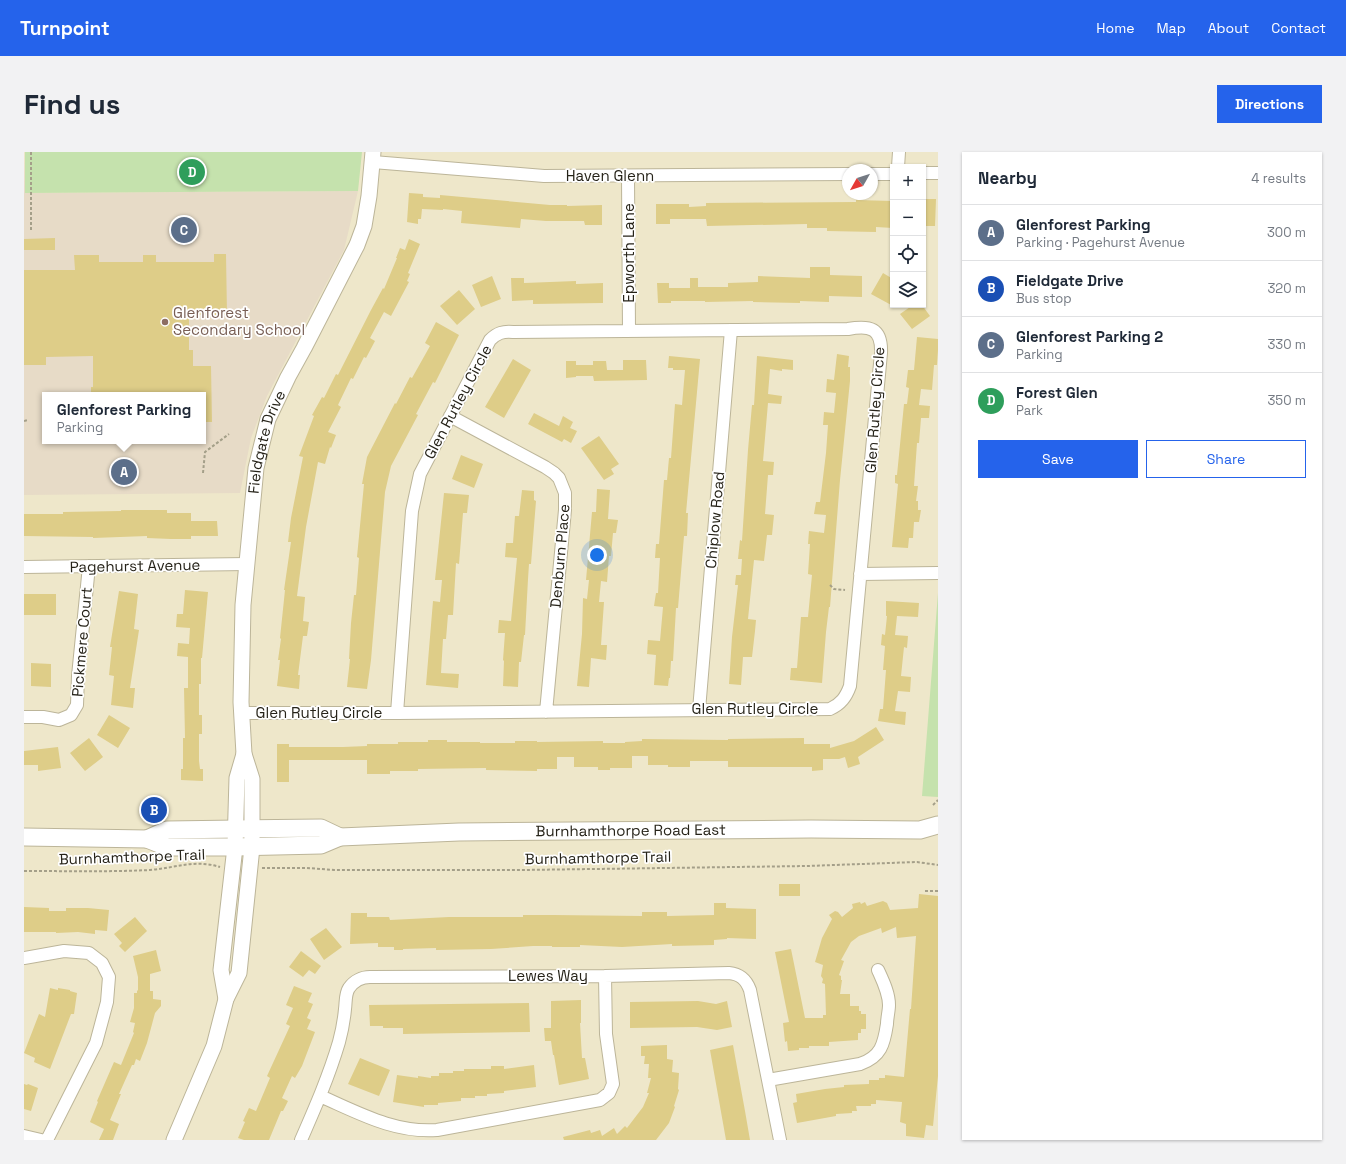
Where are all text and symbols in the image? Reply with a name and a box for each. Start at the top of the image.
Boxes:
text: Turnpoint [20,16,110,41]
text: Home [1096,19,1134,37]
text: Map [1156,19,1186,37]
text: About [1208,19,1249,37]
text: Contact [1271,19,1326,37]
button: Directions [1217,85,1322,123]
text: Find us [24,86,121,122]
pin: D [179,157,205,187]
north arrow [842,164,878,200]
map controls [890,164,926,308]
button: + [890,164,926,200]
street label: Haven Glenn [566,166,654,185]
text: Nearby [978,167,1037,189]
text: 4 results [1251,170,1306,187]
button: − [890,200,926,236]
street label: Epworth Lane [619,203,638,303]
pin: C [171,215,197,245]
text: Glenforest Parking [1016,215,1151,234]
text: A [987,224,995,241]
text: 300 m [1267,224,1306,241]
text: Parking · Pagehurst Avenue [1016,234,1185,251]
button: locate [890,236,926,272]
text: Fieldgate Drive [1016,271,1124,290]
button: layers [890,272,926,308]
text: B [987,280,995,297]
text: 320 m [1267,280,1306,297]
text: Bus stop [1016,290,1072,307]
place label: Glenforest Secondary School [173,303,305,339]
marker: Glenforest Secondary School [160,317,170,327]
text: Glenforest Parking 2 [1016,327,1163,346]
text: C [987,336,995,353]
text: 330 m [1267,336,1306,353]
street label: Glen Rutley Circle [419,341,496,462]
street label: Glen Rutley Circle [861,346,888,474]
text: Parking [1016,346,1063,363]
text: Forest Glen [1016,383,1098,402]
street label: Fieldgate Drive [244,387,289,495]
popup [42,392,206,444]
text: D [987,392,995,409]
text: 350 m [1268,392,1306,409]
text: Glenforest Parking [57,400,191,419]
text: Park [1016,402,1043,419]
text: Parking [57,419,103,436]
button: Save [978,440,1138,478]
button: Share [1146,440,1306,478]
pin: A [111,457,137,487]
street label: Chiplow Road [701,470,728,569]
street label: Denburn Place [545,503,574,609]
your location [587,545,607,565]
street label: Pagehurst Avenue [69,555,201,576]
street label: Pickmere Court [67,586,96,698]
street label: Glen Rutley Circle [692,699,819,718]
street label: Glen Rutley Circle [256,703,383,722]
pin: B [141,795,167,825]
street label: Burnhamthorpe Road East [535,820,726,840]
street label: Burnhamthorpe Trail [58,844,206,869]
street label: Burnhamthorpe Trail [525,847,671,868]
street label: Lewes Way [508,966,588,985]

